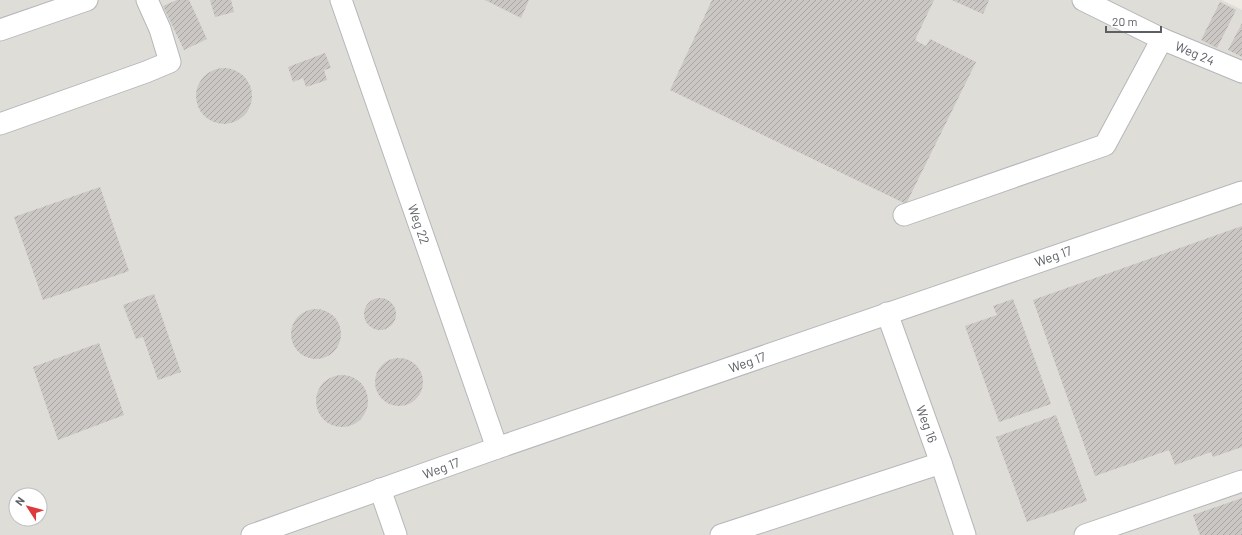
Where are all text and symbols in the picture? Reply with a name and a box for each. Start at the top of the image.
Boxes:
scale bar [1106,8,1161,34]
text: 20 m [1112,14,1138,28]
street label: Weg 24 [1173,38,1217,68]
street label: Weg 22 [405,202,433,246]
street label: Weg 17 [1032,242,1074,270]
street label: Weg 17 [726,348,768,376]
street label: Weg 16 [913,403,941,445]
street label: Weg 17 [420,454,462,482]
north arrow [8,487,48,527]
text: N [12,494,27,508]

